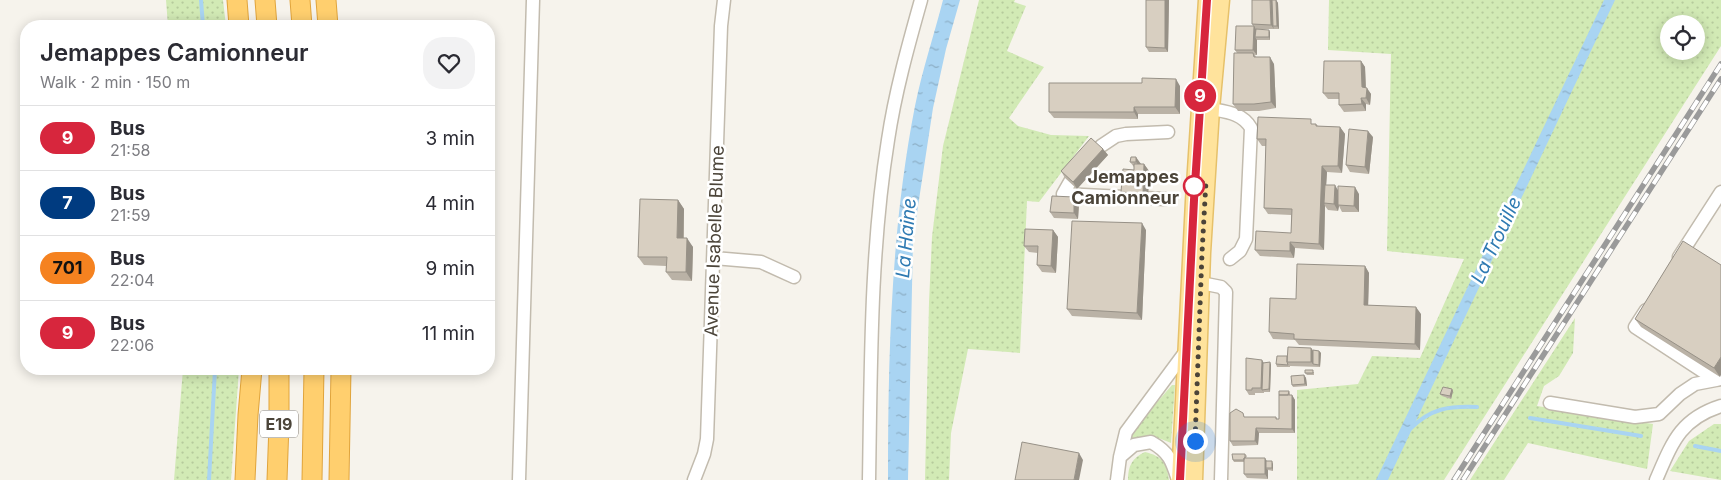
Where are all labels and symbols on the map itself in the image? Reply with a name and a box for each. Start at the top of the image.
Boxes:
line badge: 9 [1184,80,1216,112]
street label: Avenue Isabelle Blume [700,145,728,337]
place label: Jemappes Camionneur [1071,166,1179,208]
marker: Jemappes Camionneur [1183,175,1205,197]
water label: La Trouille [1466,193,1526,287]
water label: La Haine [891,197,921,279]
road number: E19 [260,410,298,438]
your location [1183,429,1208,454]

